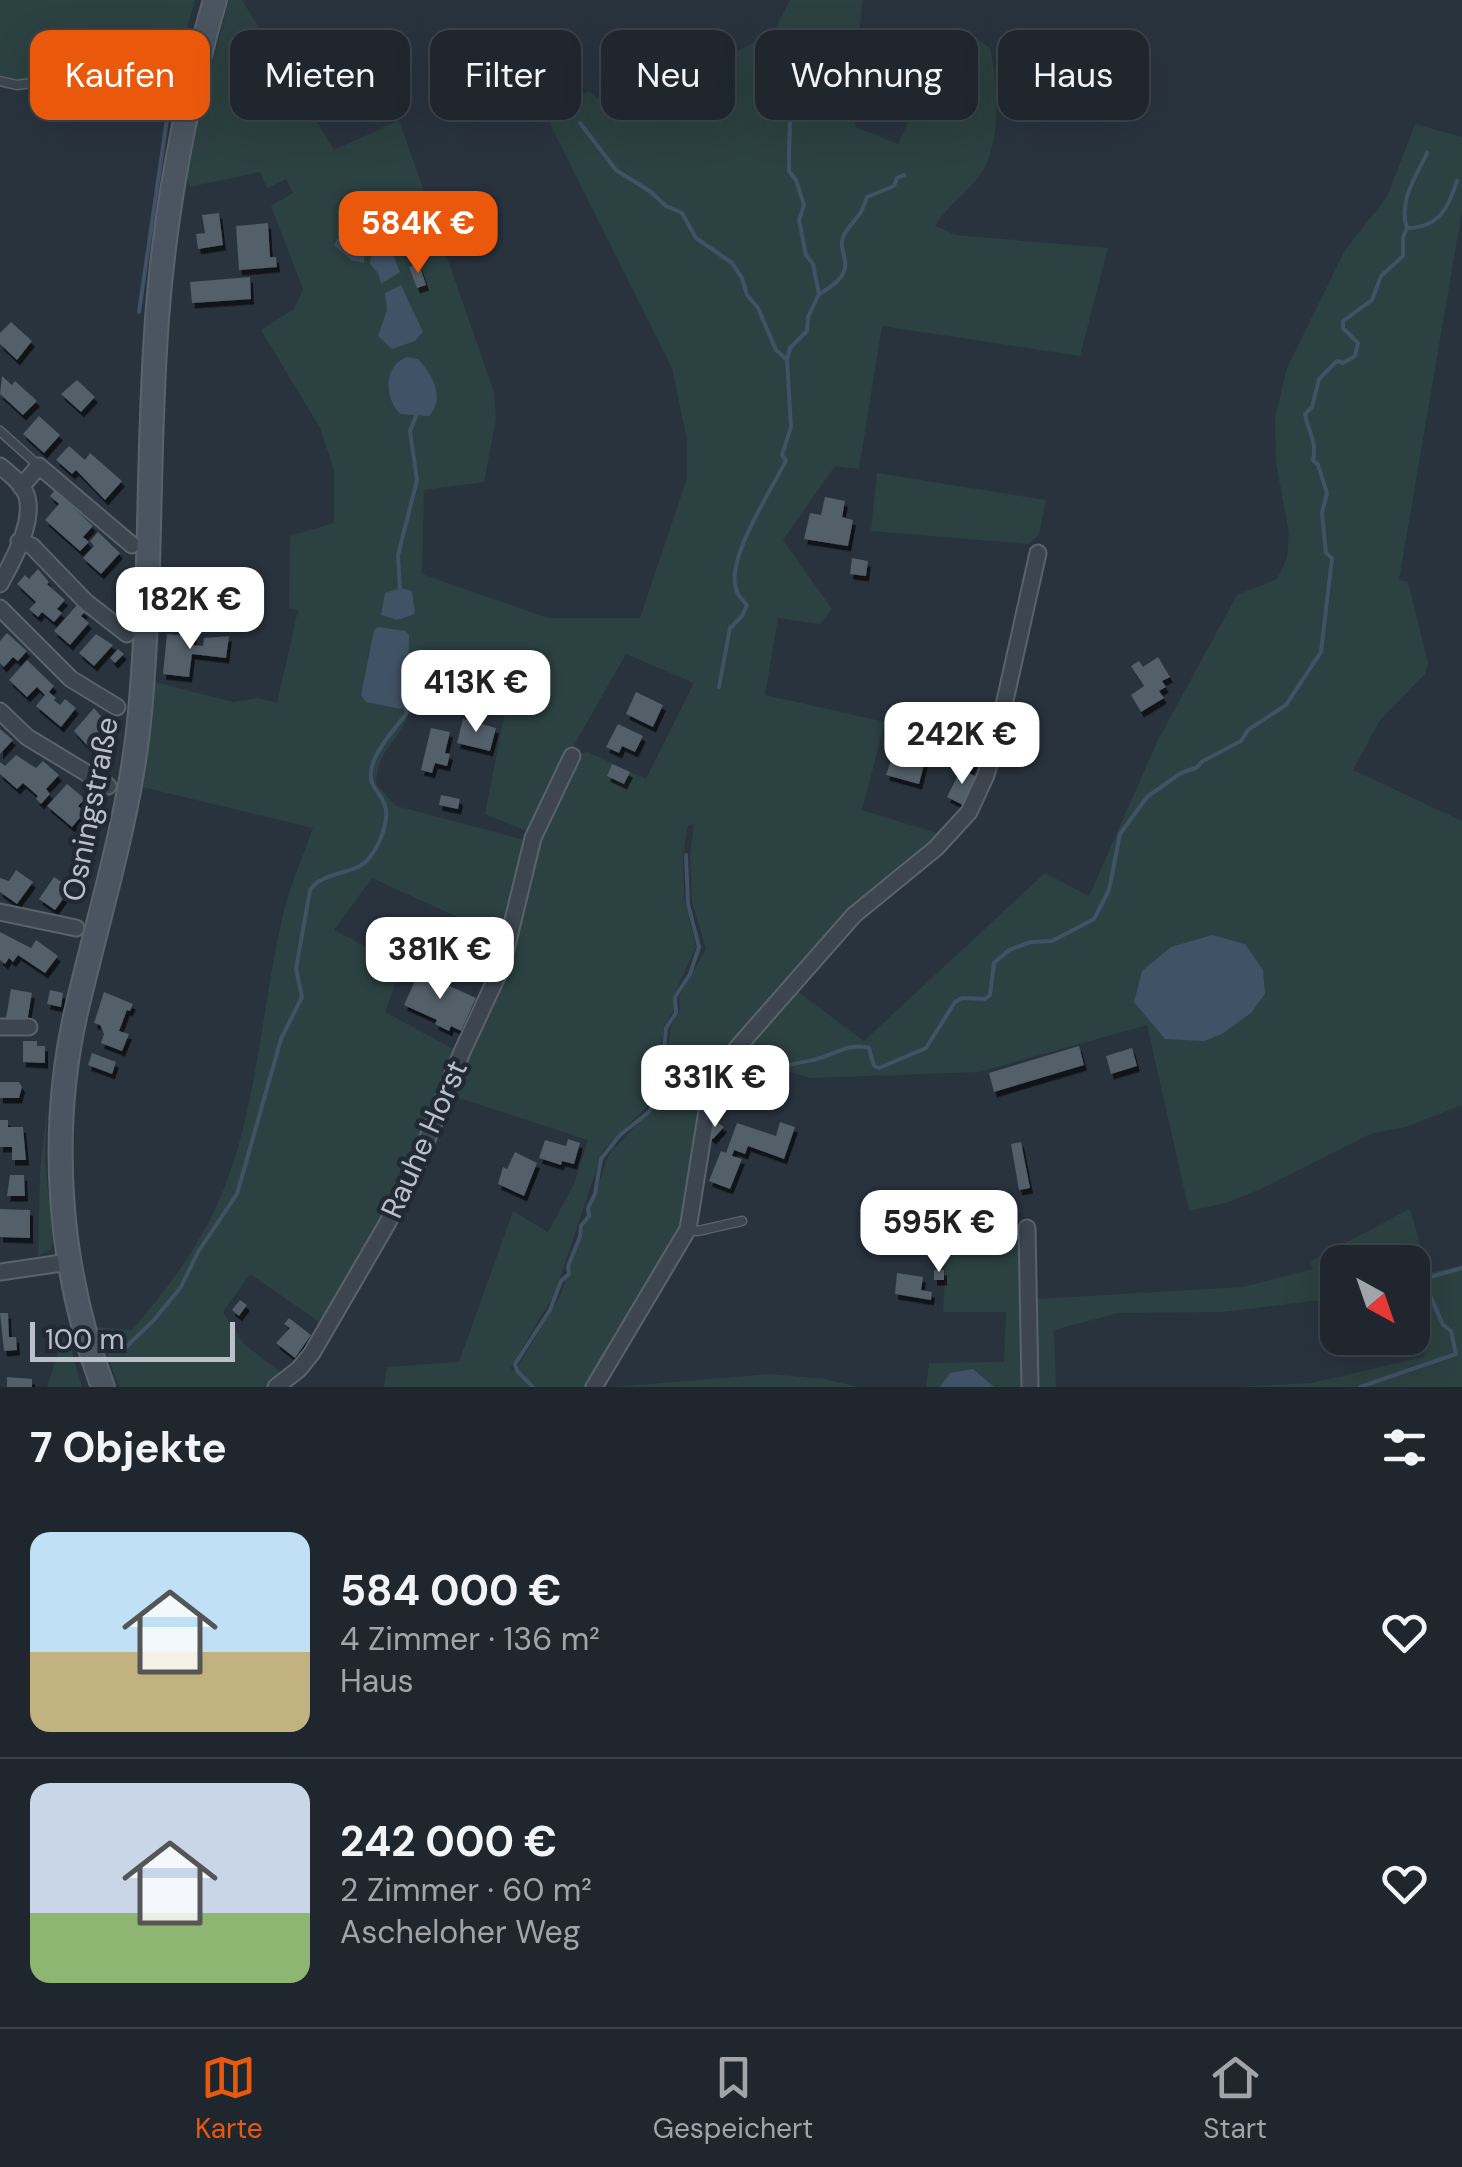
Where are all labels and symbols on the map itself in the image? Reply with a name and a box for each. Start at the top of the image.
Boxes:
pin: 584K € [337,191,499,276]
pin: 182K € [109,567,271,652]
pin: 413K € [395,650,557,735]
pin: 242K € [881,702,1043,787]
street label: Osningstraße [53,714,127,904]
pin: 381K € [359,917,521,1002]
pin: 331K € [634,1045,796,1130]
street label: Rauhe Horst [372,1054,476,1224]
pin: 595K € [858,1190,1020,1275]
north arrow [1320,1245,1430,1355]
scale bar [30,1317,235,1362]

